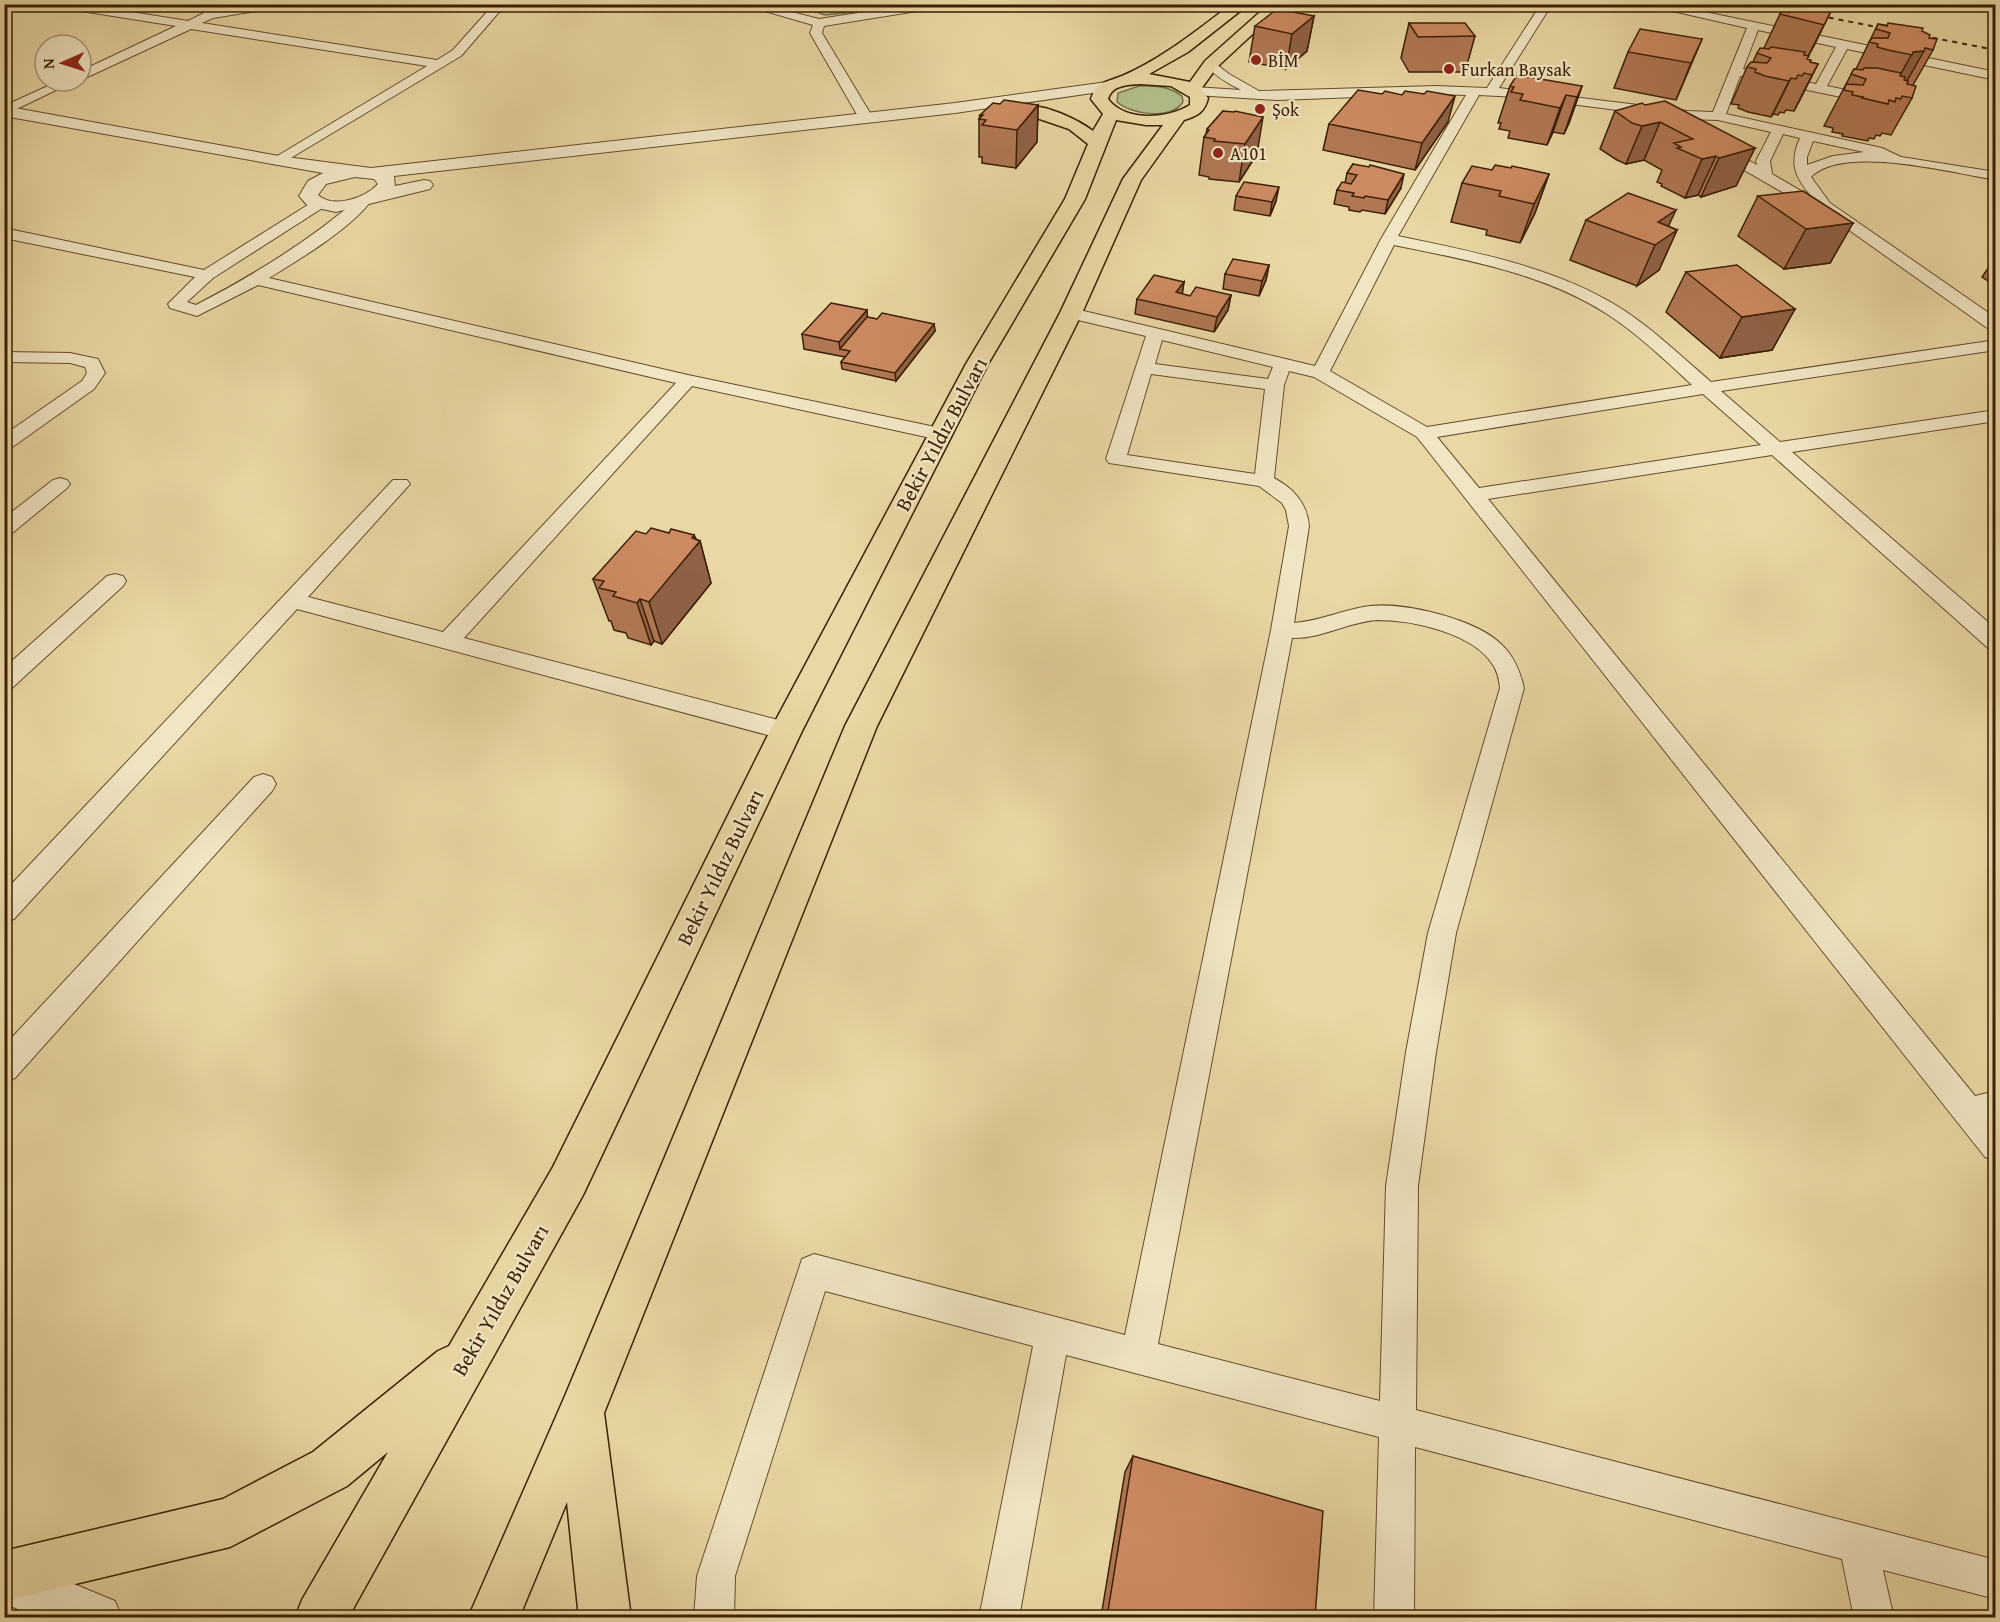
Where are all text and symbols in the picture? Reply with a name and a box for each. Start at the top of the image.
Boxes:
north arrow [33,33,93,93]
place label: BİM [1268,47,1299,74]
marker: BİM [1249,53,1263,67]
place label: Furkan Baysak [1461,56,1572,83]
text: N [36,58,60,70]
marker: Furkan Baysak [1442,62,1456,76]
place label: Şok [1272,96,1300,123]
marker: Şok [1253,102,1267,116]
place label: A101 [1230,140,1267,167]
marker: A101 [1211,146,1225,160]
street label: Bekir Yıldız Bulvarı [887,351,995,517]
street label: Bekir Yıldız Bulvarı [669,783,771,950]
street label: Bekir Yıldız Bulvarı [444,1218,556,1382]

